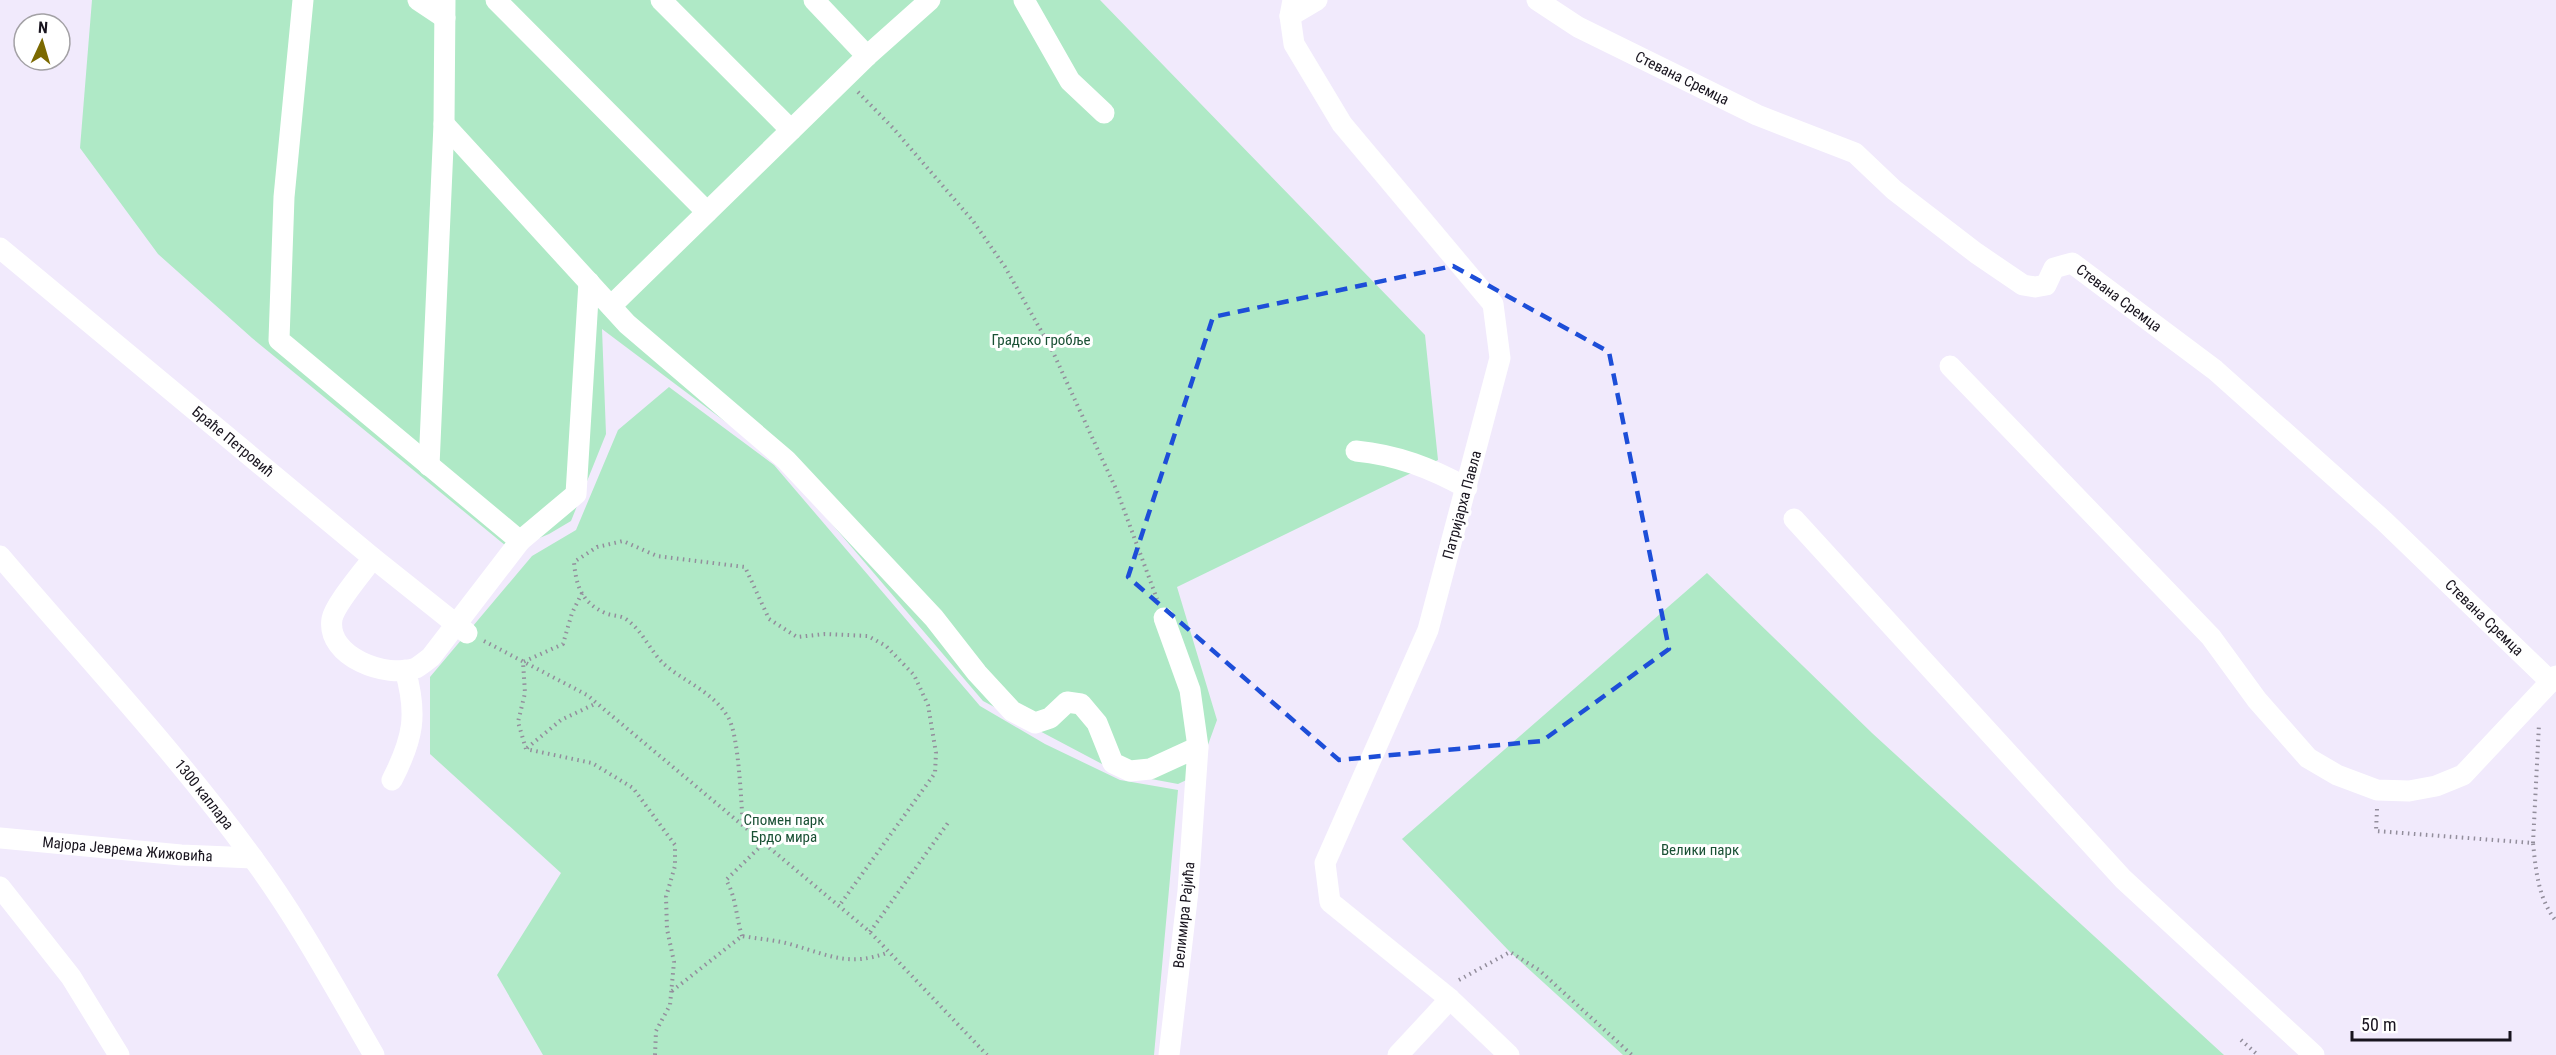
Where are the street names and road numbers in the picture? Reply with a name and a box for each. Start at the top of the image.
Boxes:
street label: Стевана Сремца [1632,48,1732,109]
street label: Стевана Сремца [2073,260,2165,336]
street label: Браће Петровић [188,402,278,481]
street label: Патријарха Павла [1439,449,1485,561]
street label: Стевана Сремца [2441,576,2527,660]
street label: 1300 каплара [171,756,237,833]
street label: Мајора Јеврема Жижовића [42,833,213,865]
street label: Велимира Рајића [1169,861,1199,969]

